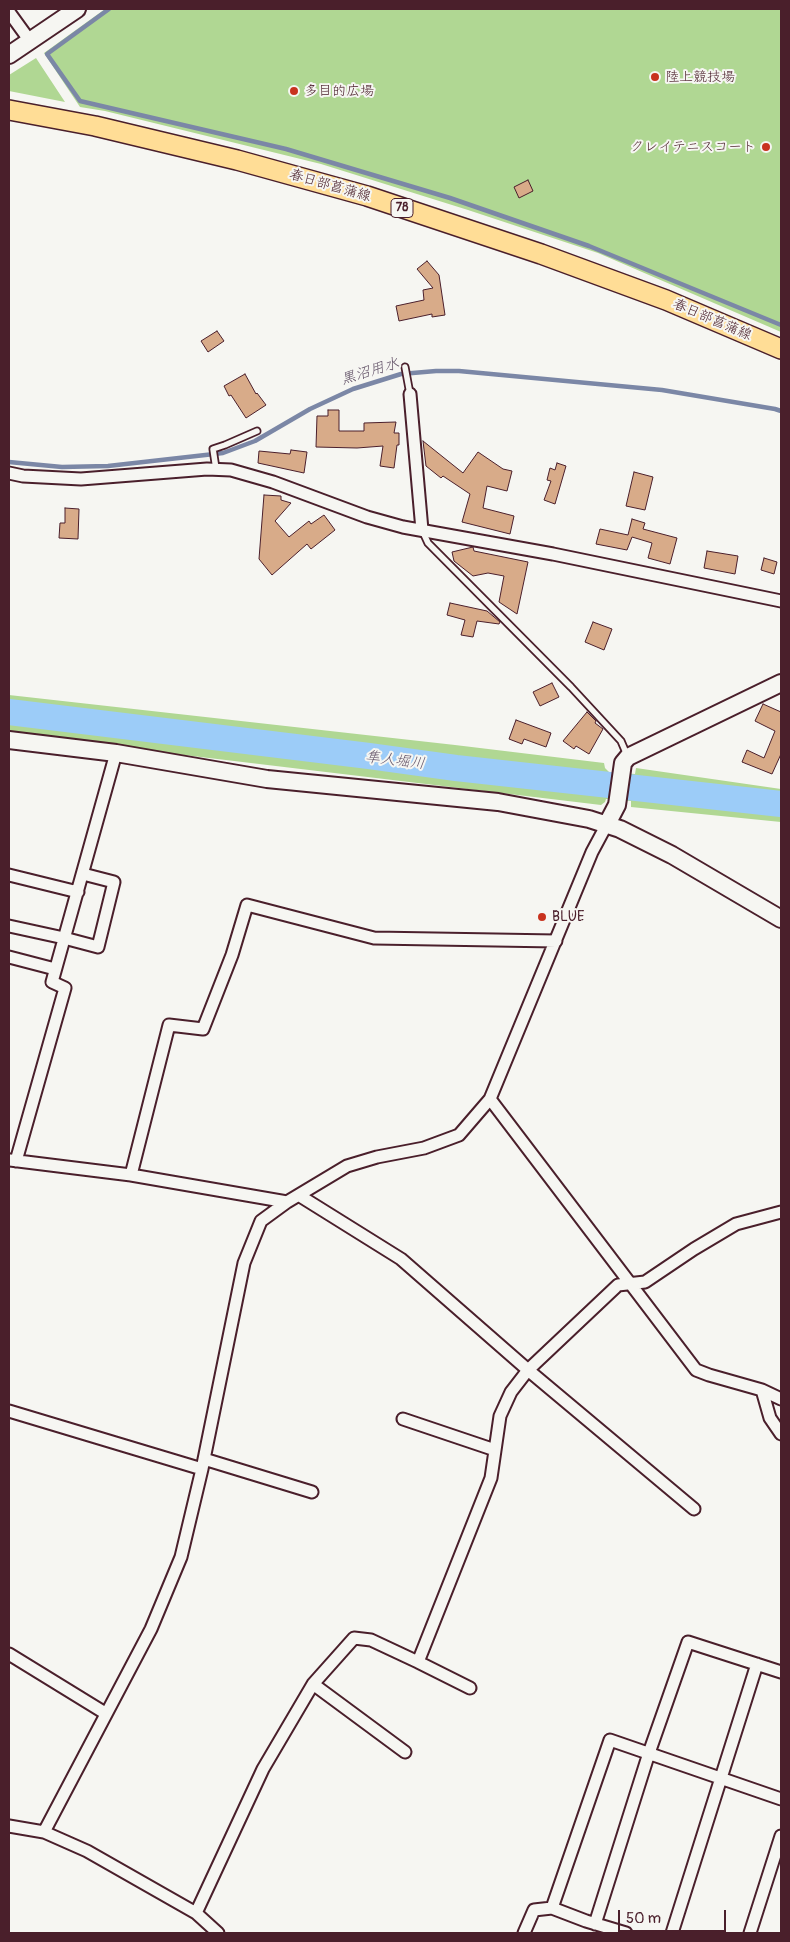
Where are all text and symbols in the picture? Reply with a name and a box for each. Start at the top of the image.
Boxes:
place label: 陸上競技場 [665,69,735,85]
marker: 陸上競技場 [649,71,661,83]
place label: 多目的広場 [304,83,374,99]
marker: 多目的広場 [288,85,300,97]
place label: クレイテニスコート [630,139,756,155]
marker: クレイテニスコート [760,141,772,153]
street label: 春日部菖蒲線 [287,166,373,206]
road number: 78 [391,198,413,218]
street label: 春日部菖蒲線 [670,296,754,344]
water label: 黒沼用水 [339,355,401,389]
water label: 隼人堀川 [364,748,426,774]
place label: BLUE [552,909,584,925]
marker: BLUE [536,911,548,923]
scale bar [620,1900,728,1932]
text: 50 m [626,1909,661,1928]

